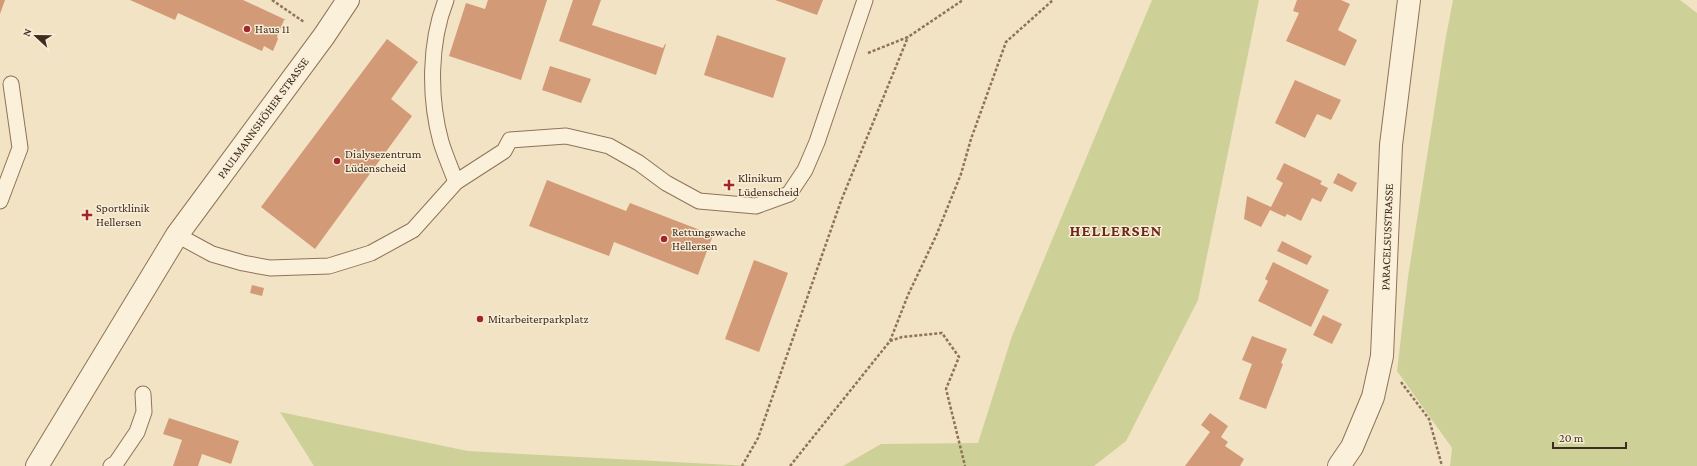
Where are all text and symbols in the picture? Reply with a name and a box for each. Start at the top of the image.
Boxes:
north arrow [16,16,56,56]
place label: Haus 11 [255,22,290,36]
marker: Haus 11 [242,24,252,34]
text: N [20,26,34,38]
street label: PAULMANNSHÖHER STRASSE [214,54,312,181]
place label: Dialysezentrum Lüdenscheid [345,147,422,175]
marker: Dialysezentrum Lüdenscheid [332,156,342,166]
place label: Klinikum Lüdenscheid [738,171,800,199]
marker: Klinikum Lüdenscheid [723,179,735,191]
street label: PARACELSUSSTRASSE [1378,183,1396,291]
place label: Sportklinik Hellersen [96,201,150,229]
marker: Sportklinik Hellersen [81,209,93,221]
district label: HELLERSEN [1070,222,1162,239]
place label: Rettungswache Hellersen [672,225,746,253]
marker: Rettungswache Hellersen [659,234,669,244]
place label: Mitarbeiterparkplatz [488,312,589,326]
marker: Mitarbeiterparkplatz [475,314,485,324]
scale bar [1553,424,1626,450]
text: 20 m [1559,431,1584,445]

